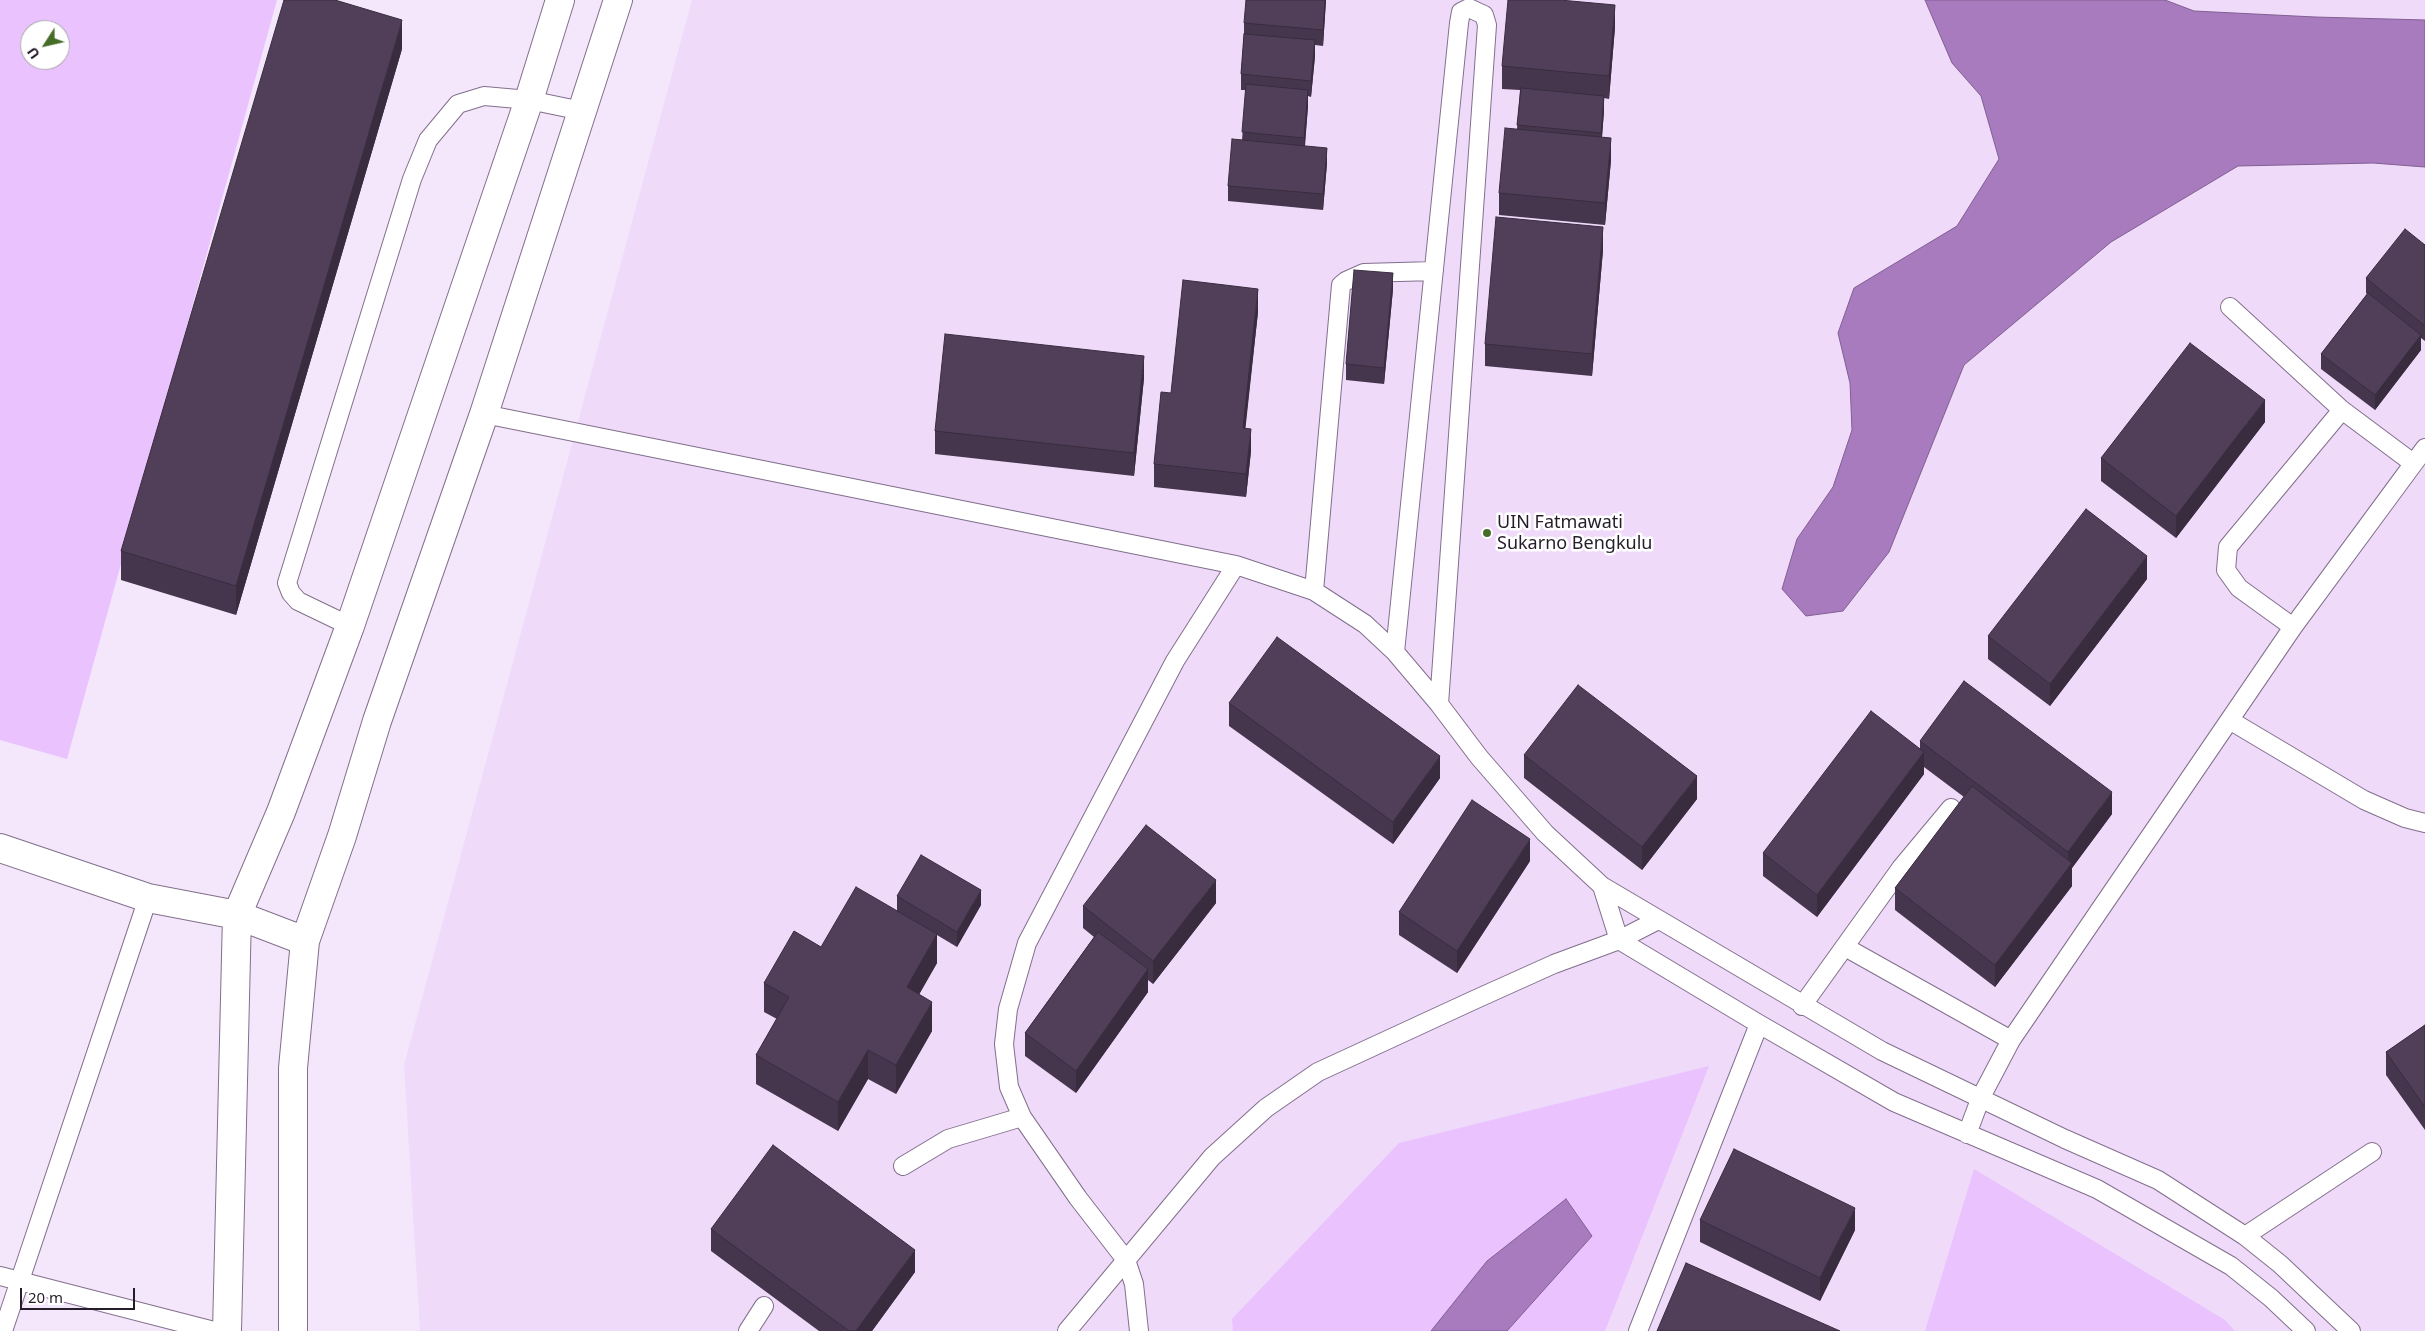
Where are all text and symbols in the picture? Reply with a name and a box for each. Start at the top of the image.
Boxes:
north arrow [20,20,70,70]
text: U [22,44,44,63]
place label: UIN Fatmawati Sukarno Bengkulu [1497,512,1652,554]
marker: UIN Fatmawati Sukarno Bengkulu [1481,527,1493,539]
scale bar [22,1278,138,1310]
text: 20 m [28,1287,63,1307]

